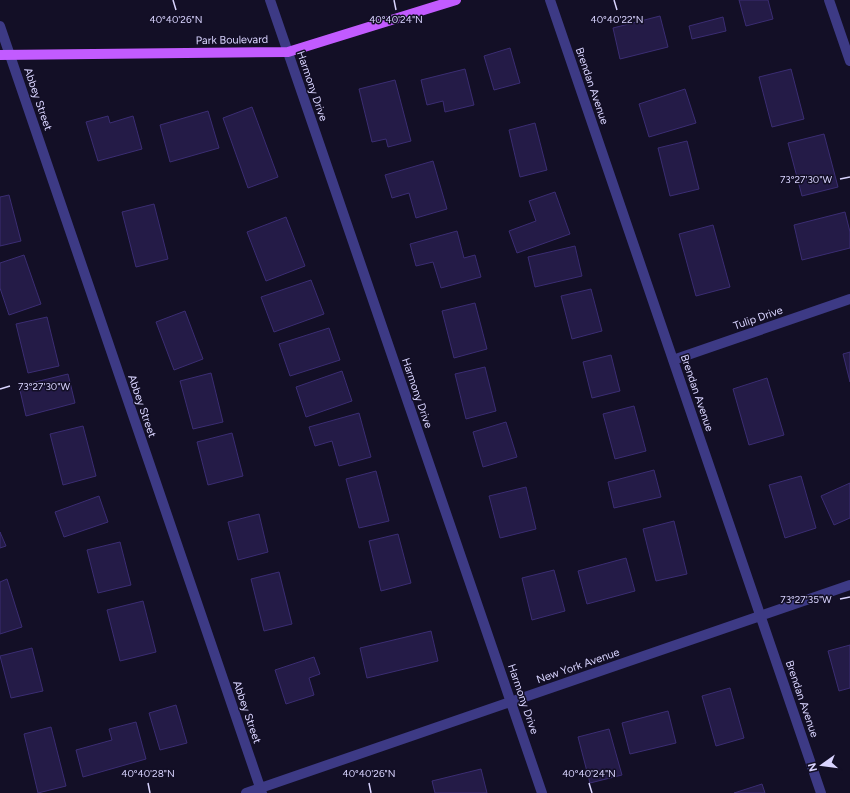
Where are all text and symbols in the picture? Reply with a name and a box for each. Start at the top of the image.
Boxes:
text: 40°40'26"N [149,13,203,26]
text: 40°40'24"N [369,13,423,26]
text: 40°40'22"N [590,13,644,26]
street label: Park Boulevard [196,33,268,47]
street label: Brendan Avenue [573,46,611,126]
street label: Harmony Drive [294,49,330,123]
street label: Abbey Street [21,66,55,132]
text: 73°27'30"W [780,173,832,186]
street label: Tulip Drive [732,303,784,333]
street label: Brendan Avenue [678,353,716,433]
street label: Harmony Drive [399,356,435,430]
street label: Abbey Street [125,373,159,439]
text: 73°27'30"W [18,380,70,393]
text: 73°27'35"W [780,593,832,606]
street label: New York Avenue [535,646,621,686]
street label: Brendan Avenue [783,659,821,739]
street label: Harmony Drive [505,662,541,736]
street label: Abbey Street [230,679,264,745]
north arrow [802,745,842,785]
text: N [805,762,820,773]
text: 40°40'28"N [121,767,175,780]
text: 40°40'26"N [342,767,396,780]
text: 40°40'24"N [562,767,616,780]

